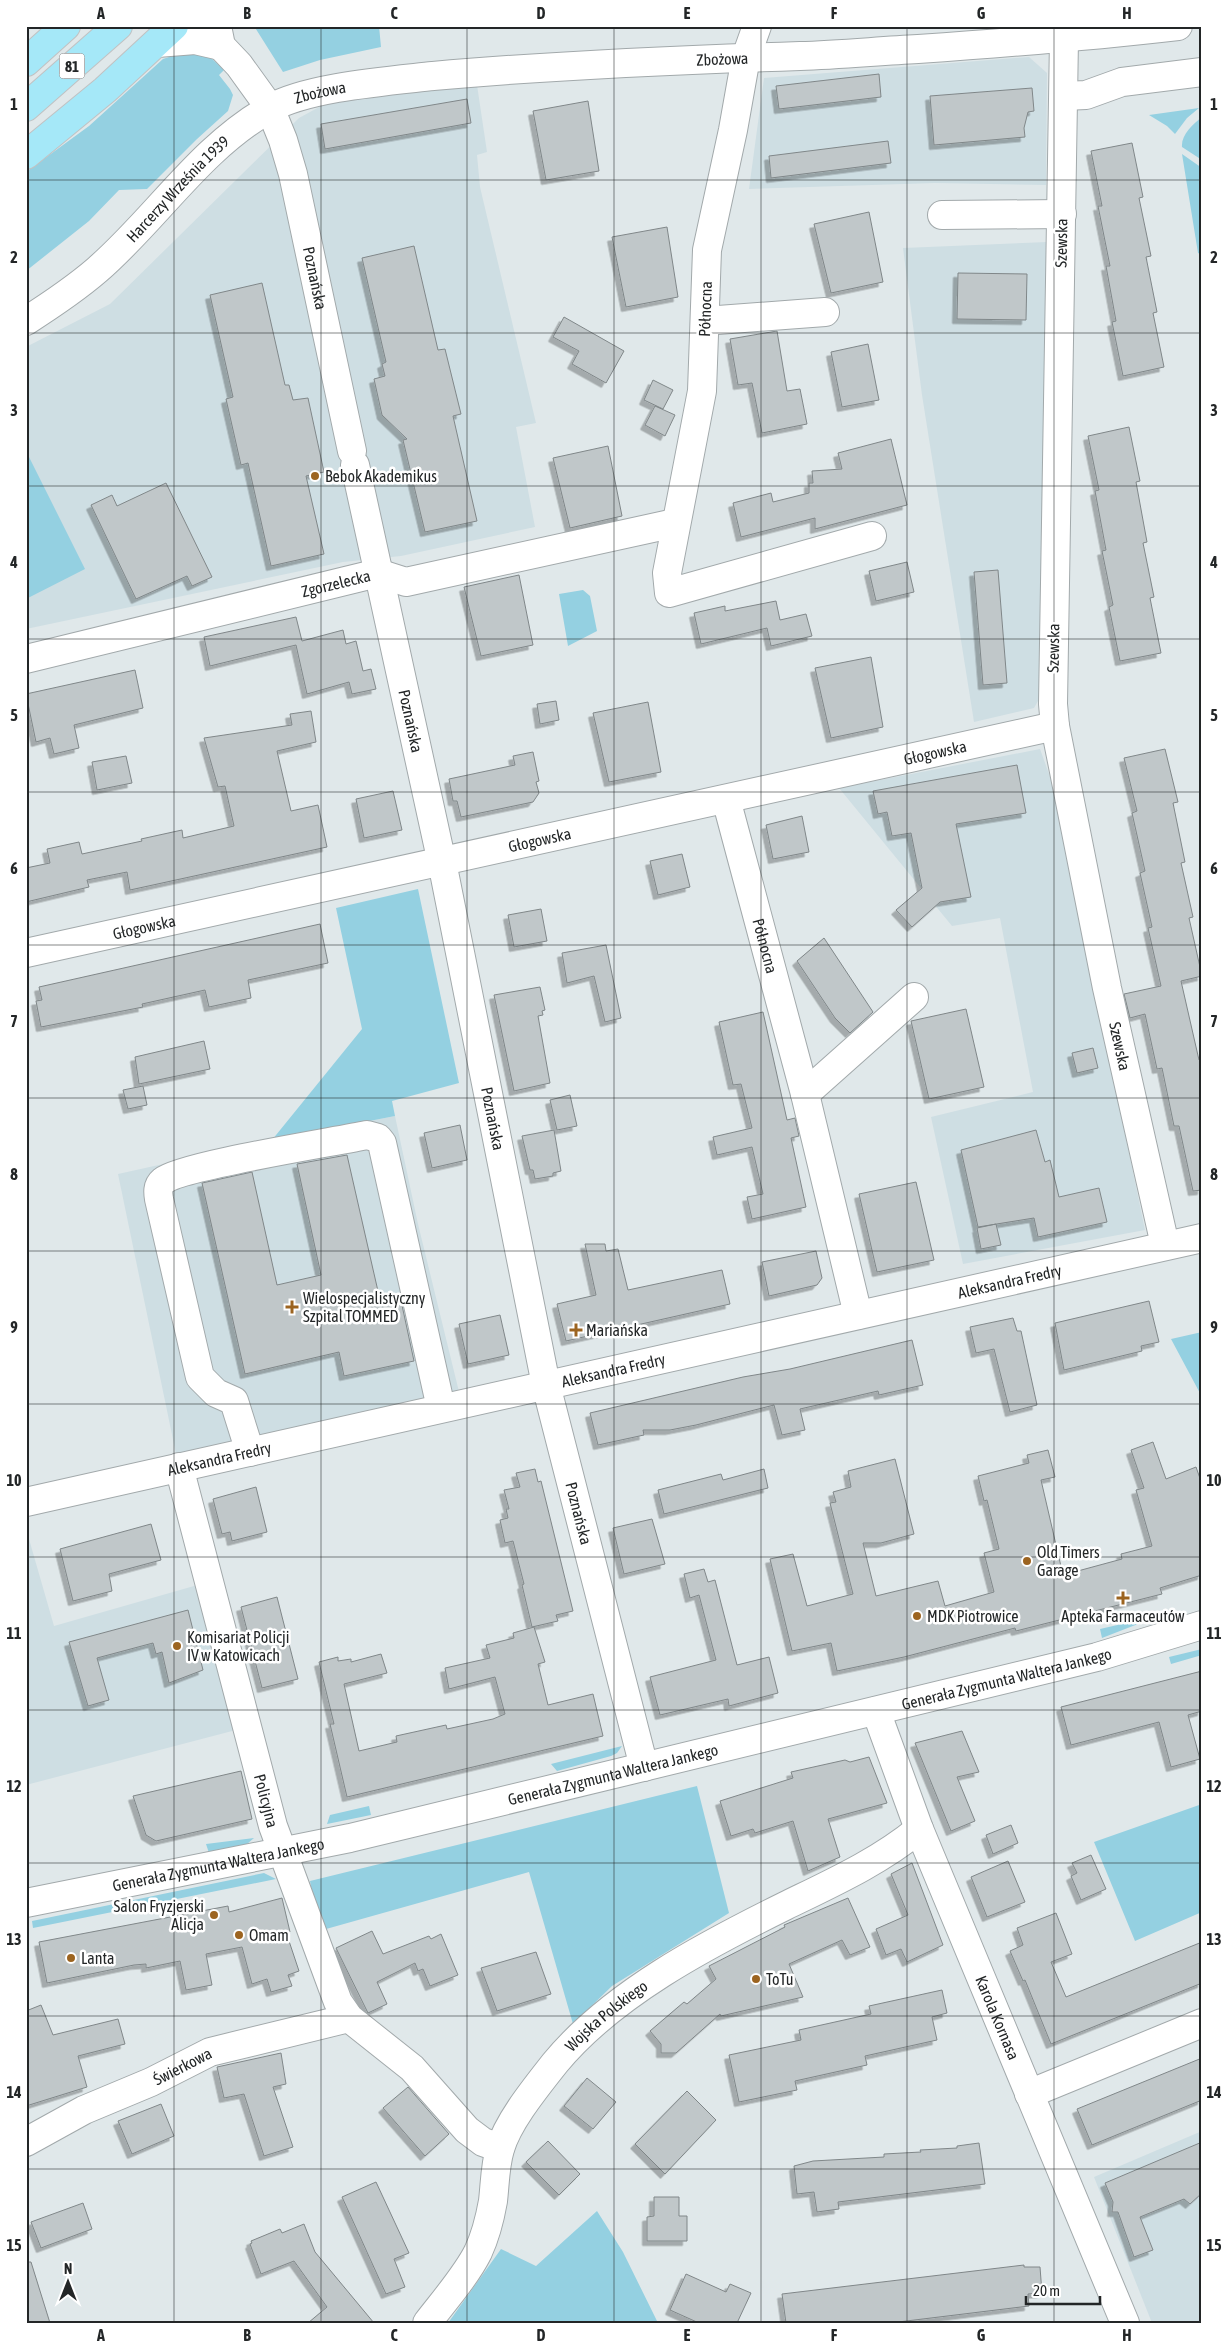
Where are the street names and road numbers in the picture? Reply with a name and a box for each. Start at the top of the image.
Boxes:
street label: Zbożowa [696,49,749,69]
road number: 81 [60,54,84,78]
street label: Zbożowa [292,78,347,107]
street label: Harcerzy Września 1939 [123,132,233,246]
street label: Szewska [1052,218,1070,268]
street label: Poznańska [300,245,331,311]
street label: Północna [695,281,715,337]
street label: Zgorzelecka [299,566,372,600]
street label: Szewska [1044,623,1062,673]
street label: Poznańska [395,688,427,754]
street label: Głogowska [902,737,968,768]
street label: Głogowska [507,824,573,855]
street label: Głogowska [111,911,177,943]
street label: Północna [749,916,781,975]
street label: Szewska [1106,1020,1134,1072]
street label: Poznańska [478,1085,508,1152]
street label: Aleksandra Fredry [956,1261,1064,1302]
street label: Aleksandra Fredry [560,1350,668,1391]
street label: Aleksandra Fredry [166,1438,273,1479]
street label: Poznańska [562,1480,596,1546]
street label: Generała Zygmunta Waltera Jankego [900,1644,1114,1713]
street label: Generała Zygmunta Waltera Jankego [506,1740,720,1808]
street label: Policyjna [251,1772,282,1829]
street label: Generała Zygmunta Waltera Jankego [111,1834,326,1894]
street label: Karola Kornasa [972,1973,1023,2062]
street label: Wojska Polskiego [561,1976,651,2055]
street label: Świerkowa [150,2044,214,2088]

